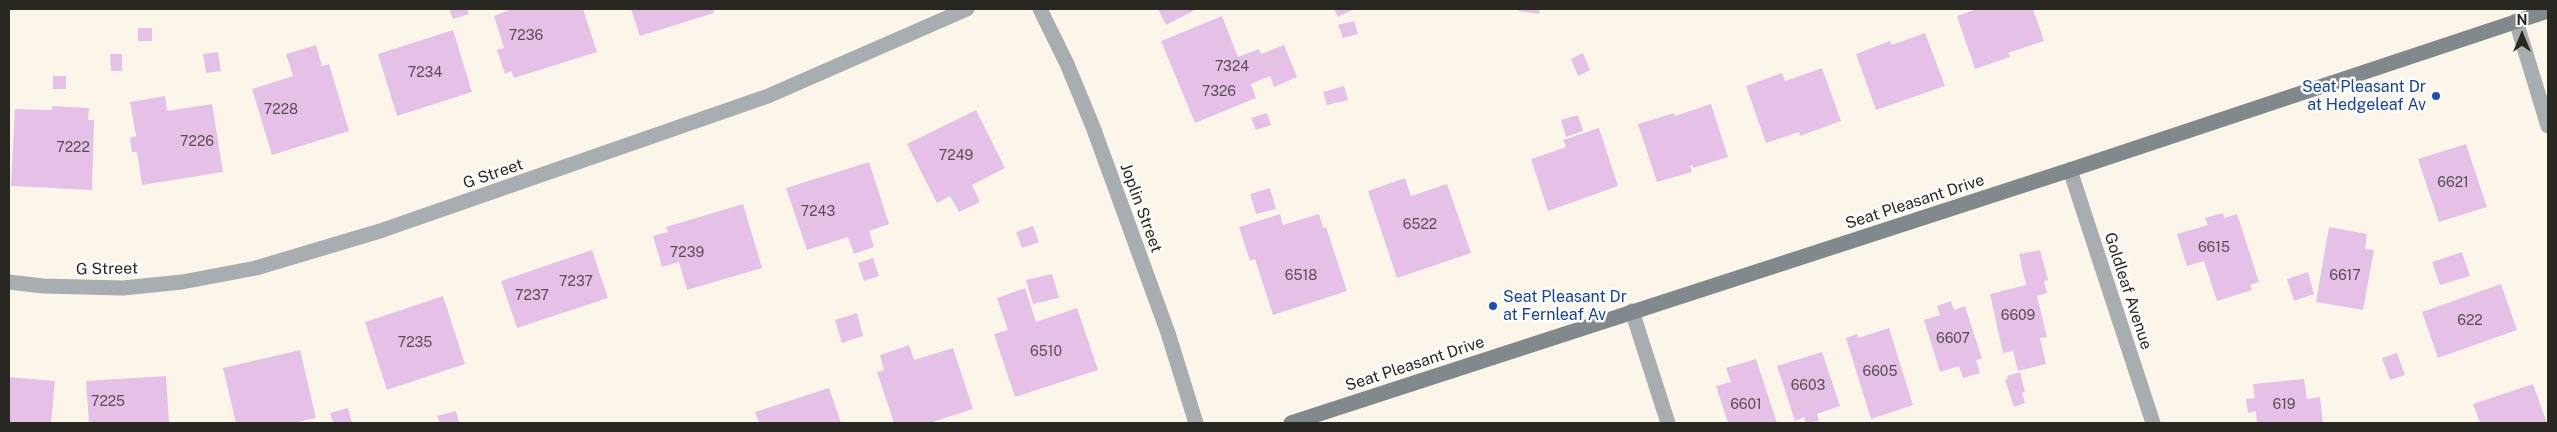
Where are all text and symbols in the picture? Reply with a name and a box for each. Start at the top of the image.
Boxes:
north arrow [2497,10,2547,60]
text: N [2517,12,2527,28]
house number: 7236 [509,28,543,44]
house number: 7324 [1215,59,1249,75]
house number: 7234 [408,65,442,81]
place label: Seat Pleasant Dr at Hedgeleaf Av [2302,77,2426,115]
house number: 7326 [1202,84,1236,100]
marker: Seat Pleasant Dr at Hedgeleaf Av [2430,90,2442,102]
house number: 7228 [264,102,298,118]
house number: 7226 [180,134,214,150]
house number: 7222 [56,140,90,156]
house number: 7249 [939,148,973,164]
street label: G Street [460,155,526,193]
street label: Joplin Street [1116,161,1166,255]
street label: Seat Pleasant Drive [1843,170,1987,234]
house number: 6621 [2437,175,2469,191]
house number: 7243 [801,204,835,220]
house number: 6522 [1403,217,1437,233]
street label: Goldleaf Avenue [2100,230,2156,352]
house number: 6615 [2198,240,2230,256]
house number: 7239 [670,245,704,261]
street label: G Street [76,259,138,279]
house number: 6518 [1285,268,1317,284]
house number: 6617 [2329,268,2361,284]
house number: 7237 [559,274,593,290]
place label: Seat Pleasant Dr at Fernleaf Av [1503,287,1627,325]
house number: 7237 [515,288,549,304]
marker: Seat Pleasant Dr at Fernleaf Av [1487,300,1499,312]
house number: 6609 [2001,308,2035,324]
house number: 622 [2457,313,2483,329]
house number: 6607 [1936,331,1970,347]
street label: Seat Pleasant Drive [1343,332,1487,396]
house number: 7235 [398,335,432,351]
house number: 6510 [1030,344,1062,360]
house number: 6605 [1863,364,1897,380]
house number: 6603 [1791,378,1825,394]
house number: 7225 [91,394,125,410]
house number: 6601 [1730,397,1762,413]
house number: 619 [2272,397,2296,413]

